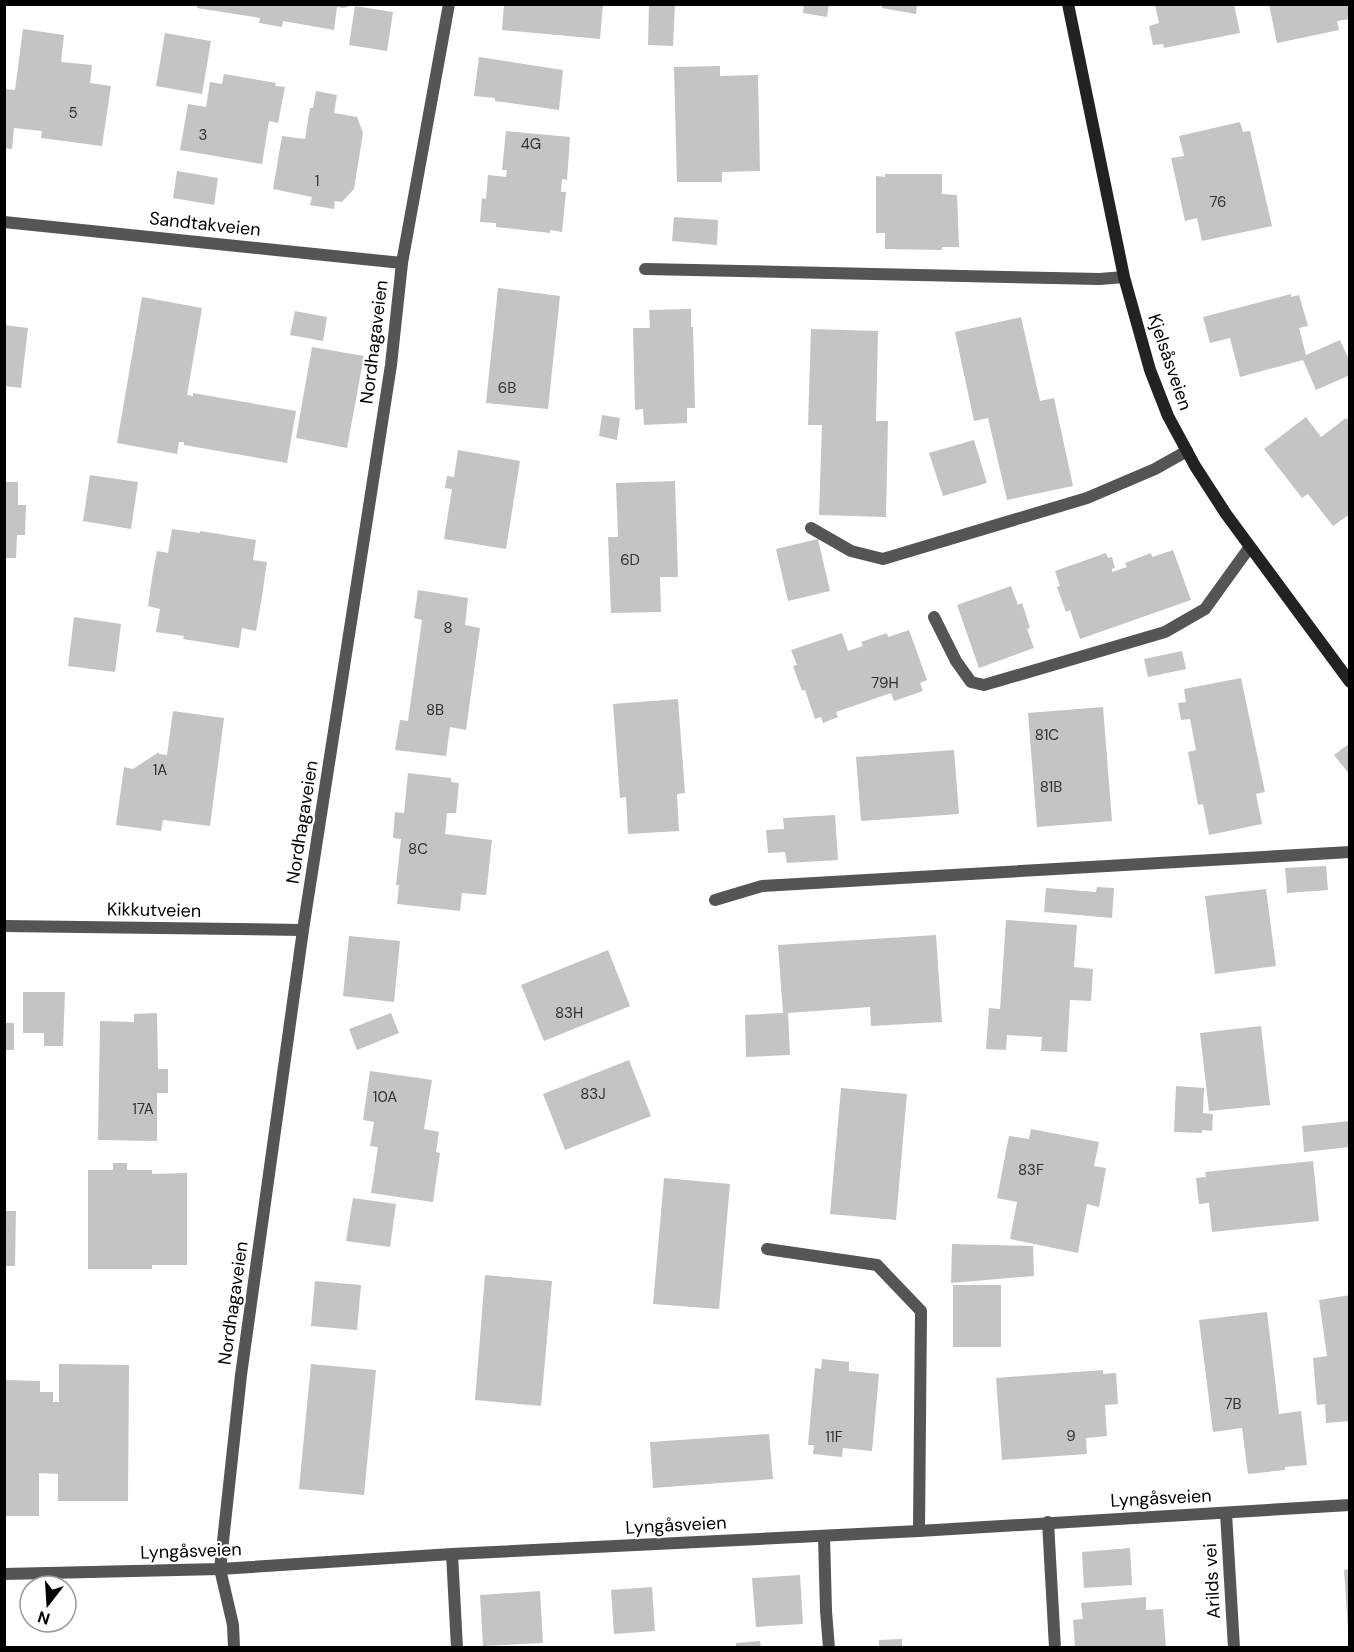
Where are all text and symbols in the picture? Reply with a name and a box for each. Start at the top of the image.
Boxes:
house number: 5 [68,103,78,123]
house number: 3 [199,125,207,145]
house number: 4G [521,134,541,154]
house number: 1 [315,171,319,191]
house number: 76 [1209,192,1227,212]
street label: Sandtakveien [148,206,262,242]
street label: Nordhagaveien [355,279,393,405]
street label: Kjelsåsveien [1142,311,1198,413]
house number: 6B [498,378,516,398]
house number: 6D [620,550,640,570]
house number: 8 [443,618,453,638]
house number: 79H [871,673,899,693]
house number: 8B [426,700,444,720]
house number: 81C [1035,725,1059,745]
street label: Nordhagaveien [280,759,324,885]
house number: 1A [153,760,167,780]
house number: 81B [1040,777,1062,797]
house number: 8C [408,839,428,859]
street label: Kikkutveien [107,897,201,923]
house number: 83H [555,1003,583,1023]
house number: 83J [580,1084,606,1104]
house number: 10A [373,1087,397,1107]
house number: 17A [132,1099,154,1119]
house number: 83F [1018,1160,1044,1180]
street label: Nordhagaveien [212,1240,254,1366]
house number: 7B [1224,1394,1242,1414]
house number: 9 [1066,1426,1076,1446]
house number: 11F [825,1427,843,1447]
street label: Lyngåsveien [1110,1483,1212,1513]
street label: Lyngåsveien [625,1510,727,1540]
street label: Lyngåsveien [140,1537,242,1565]
street label: Arilds vei [1198,1543,1226,1619]
north arrow [18,1574,78,1634]
text: N [35,1606,52,1630]

